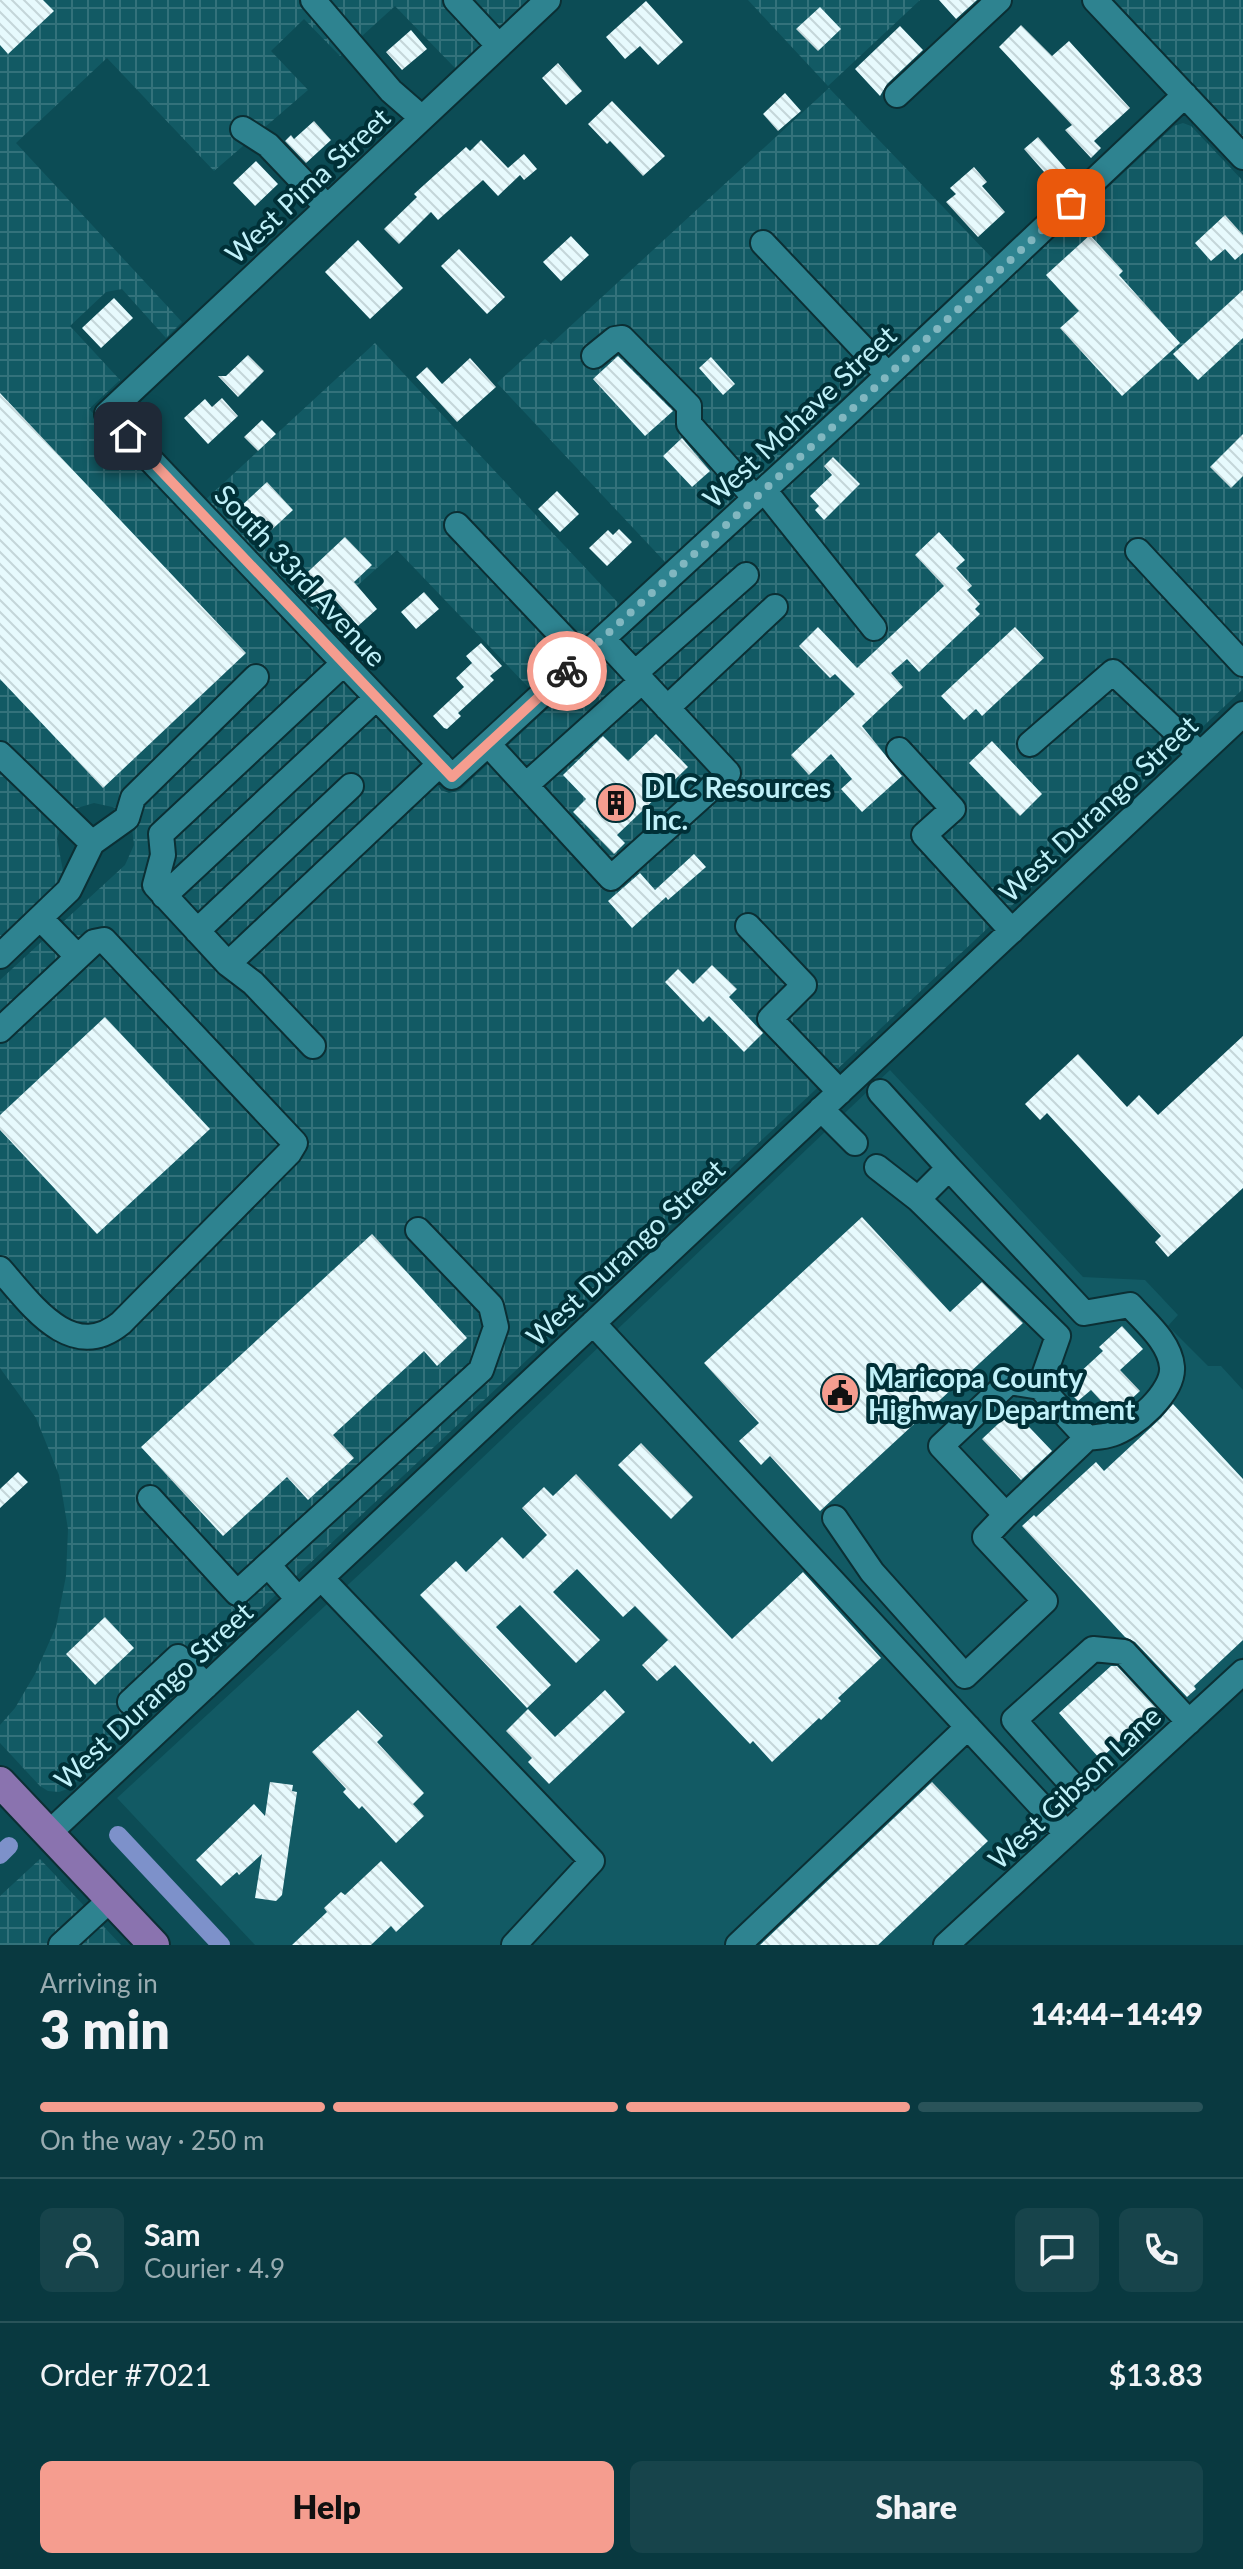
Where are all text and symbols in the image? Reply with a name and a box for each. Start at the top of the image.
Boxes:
street label: West Pima Street [218,100,396,270]
pin [1037,169,1105,237]
icon: bag [1049,181,1093,225]
street label: West Mohave Street [695,318,903,514]
pin [94,402,162,470]
icon: home [106,414,150,458]
street label: South 33rd Avenue [208,477,394,673]
courier [527,631,607,711]
icon: bike [545,649,589,693]
street label: West Durango Street [992,707,1204,909]
place label: DLC Resources Inc. [644,770,831,836]
building icon: DLC Resources Inc. [595,782,637,824]
street label: West Durango Street [519,1151,731,1353]
place label: Maricopa County Highway Department [868,1360,1136,1426]
public building icon: Maricopa County Highway Department [819,1372,861,1414]
street label: West Durango Street [47,1594,259,1796]
street label: West Gibson Lane [981,1698,1167,1876]
text: Arriving in [40,1967,158,1999]
text: 14:44–14:49 [1030,1995,1203,2031]
text: 3 min [40,1998,170,2060]
text: On the way · 250 m [40,2124,264,2156]
button: person [40,2208,124,2292]
button: chat [1015,2208,1099,2292]
button: phone [1119,2208,1203,2292]
text: Sam [144,2216,201,2252]
text: Courier · 4.9 [144,2252,285,2284]
text: Order #7021 [40,2356,212,2392]
text: $13.83 [1109,2356,1203,2392]
button: Help [40,2461,614,2553]
button: Share [630,2461,1203,2553]

